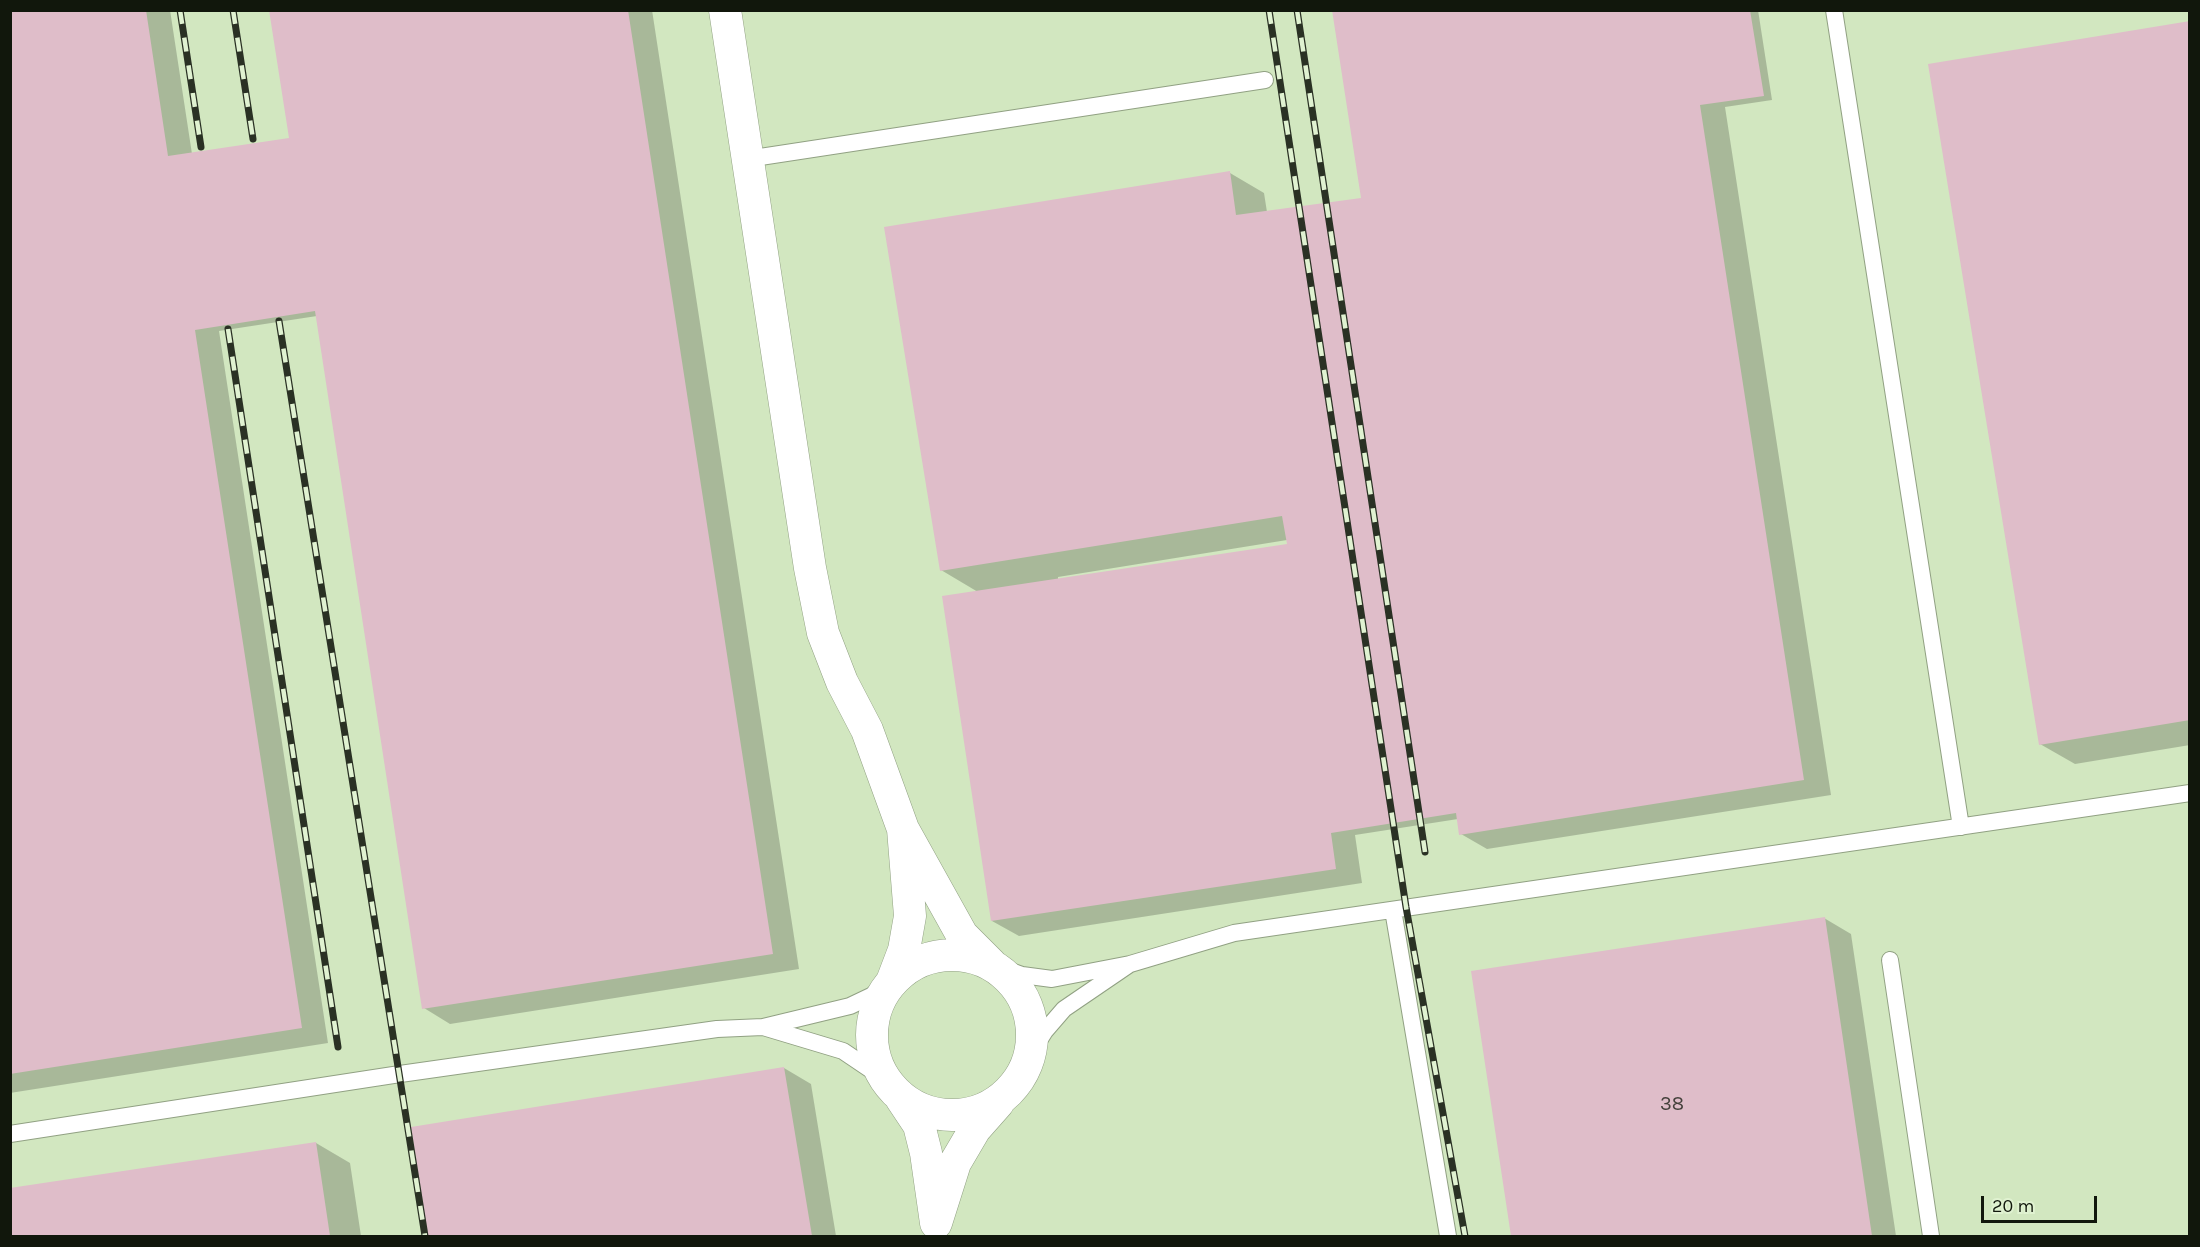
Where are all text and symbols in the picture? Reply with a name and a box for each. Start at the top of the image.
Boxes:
house number: 38 [1660,1092,1684,1116]
scale bar [1984,1184,2100,1222]
text: 20 m [1992,1195,2034,1217]

